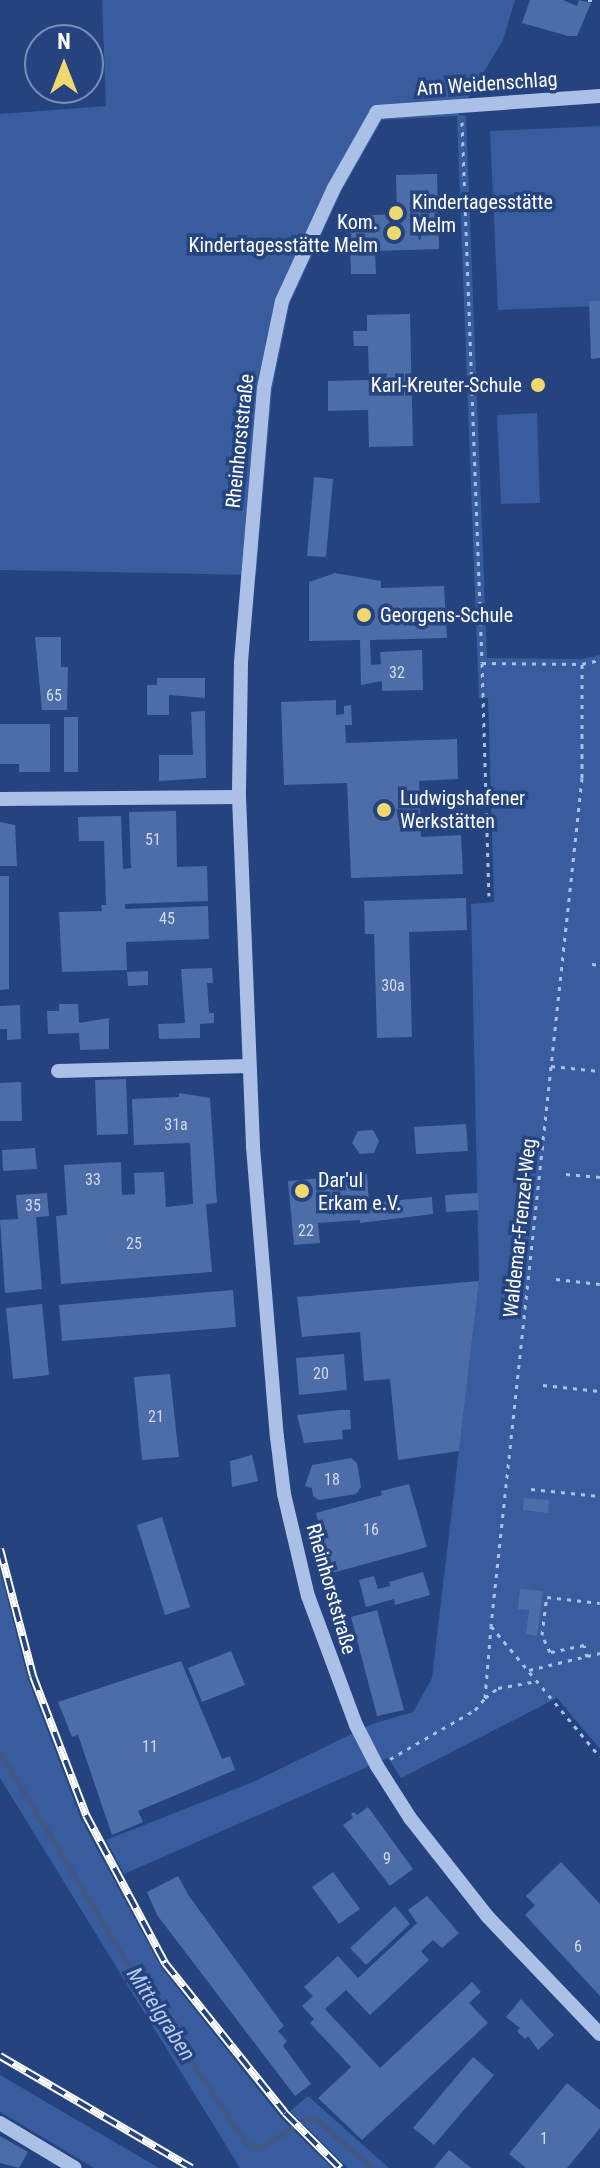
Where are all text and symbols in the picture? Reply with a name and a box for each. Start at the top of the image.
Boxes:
north arrow [24,24,104,104]
text: N [57,29,71,54]
street label: Am Weidenschlag [416,67,558,101]
place label: Kindertagesstätte Melm [412,190,553,237]
marker: Kindertagesstätte Melm [387,204,405,222]
place label: Kom. Kindertagesstätte Melm [189,210,378,257]
marker: Kom. Kindertagesstätte Melm [385,224,403,242]
street label: Rheinhorststraße [221,373,259,509]
place label: Karl-Kreuter-Schule [371,373,522,397]
marker: Karl-Kreuter-Schule [529,376,547,394]
place label: Georgens-Schule [380,603,513,627]
marker: Georgens-Schule [355,606,373,624]
house number: 32 [389,663,405,683]
house number: 65 [46,686,62,706]
place label: Ludwigshafener Werkstätten [400,786,525,833]
marker: Ludwigshafener Werkstätten [375,801,393,819]
house number: 51 [145,830,161,850]
house number: 45 [159,909,175,929]
house number: 30a [381,976,405,996]
house number: 31a [164,1115,188,1135]
street label: Waldemar-Frenzel-Weg [499,1137,541,1319]
place label: Dar'ul Erkam e.V. [318,1168,401,1215]
house number: 33 [85,1170,101,1190]
marker: Dar'ul Erkam e.V. [293,1182,311,1200]
house number: 35 [25,1196,41,1216]
house number: 22 [298,1221,314,1241]
house number: 25 [126,1234,142,1254]
house number: 20 [313,1364,329,1384]
house number: 21 [148,1407,164,1427]
house number: 18 [324,1470,340,1490]
house number: 16 [363,1520,379,1540]
street label: Rheinhorststraße [301,1521,361,1657]
house number: 11 [142,1737,158,1757]
house number: 9 [383,1849,391,1869]
house number: 6 [574,1937,582,1957]
water label: Mittelgraben [121,1962,201,2066]
house number: 1 [540,2129,548,2149]

